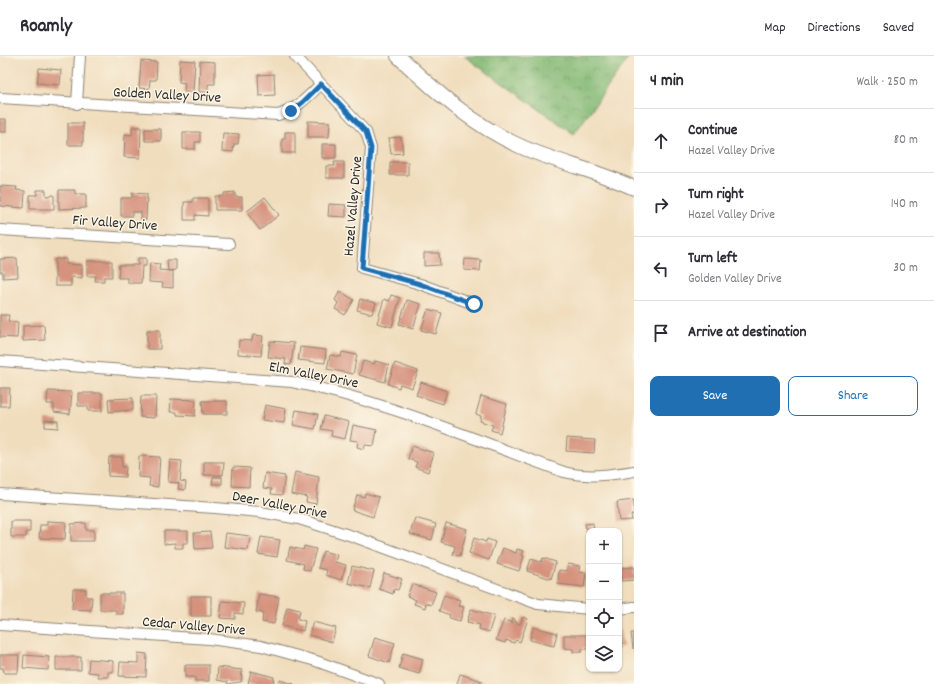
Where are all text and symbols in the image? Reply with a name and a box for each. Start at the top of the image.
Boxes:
text: Roamly [20,14,72,41]
text: Map [764,18,786,38]
text: Directions [808,18,861,38]
text: Saved [883,18,914,38]
text: 4 min [650,70,684,94]
text: Walk · 250 m [856,73,918,92]
street label: Golden Valley Drive [112,82,222,110]
route end [282,102,300,120]
text: Continue [688,120,737,142]
icon: ahead [650,130,672,152]
text: 80 m [894,131,918,150]
text: Hazel Valley Drive [688,142,775,161]
street label: Hazel Valley Drive [339,155,369,257]
text: Turn right [688,184,744,206]
icon: right [650,194,672,216]
text: 140 m [891,195,918,214]
text: Hazel Valley Drive [688,206,775,225]
street label: Fir Valley Drive [72,210,158,238]
text: Turn left [688,248,737,270]
icon: left [650,258,672,280]
text: 30 m [893,259,918,278]
text: Golden Valley Drive [688,270,782,289]
route start [465,295,483,313]
icon: arrive [650,322,672,344]
text: Arrive at destination [688,322,806,344]
street label: Elm Valley Drive [267,357,361,395]
button: Save [650,376,780,416]
button: Share [788,376,918,416]
street label: Deer Valley Drive [230,486,329,526]
map controls [586,528,622,672]
button: + [586,528,622,564]
button: − [586,564,622,600]
button: locate [586,600,622,636]
street label: Cedar Valley Drive [141,612,247,642]
button: layers [586,636,622,672]

